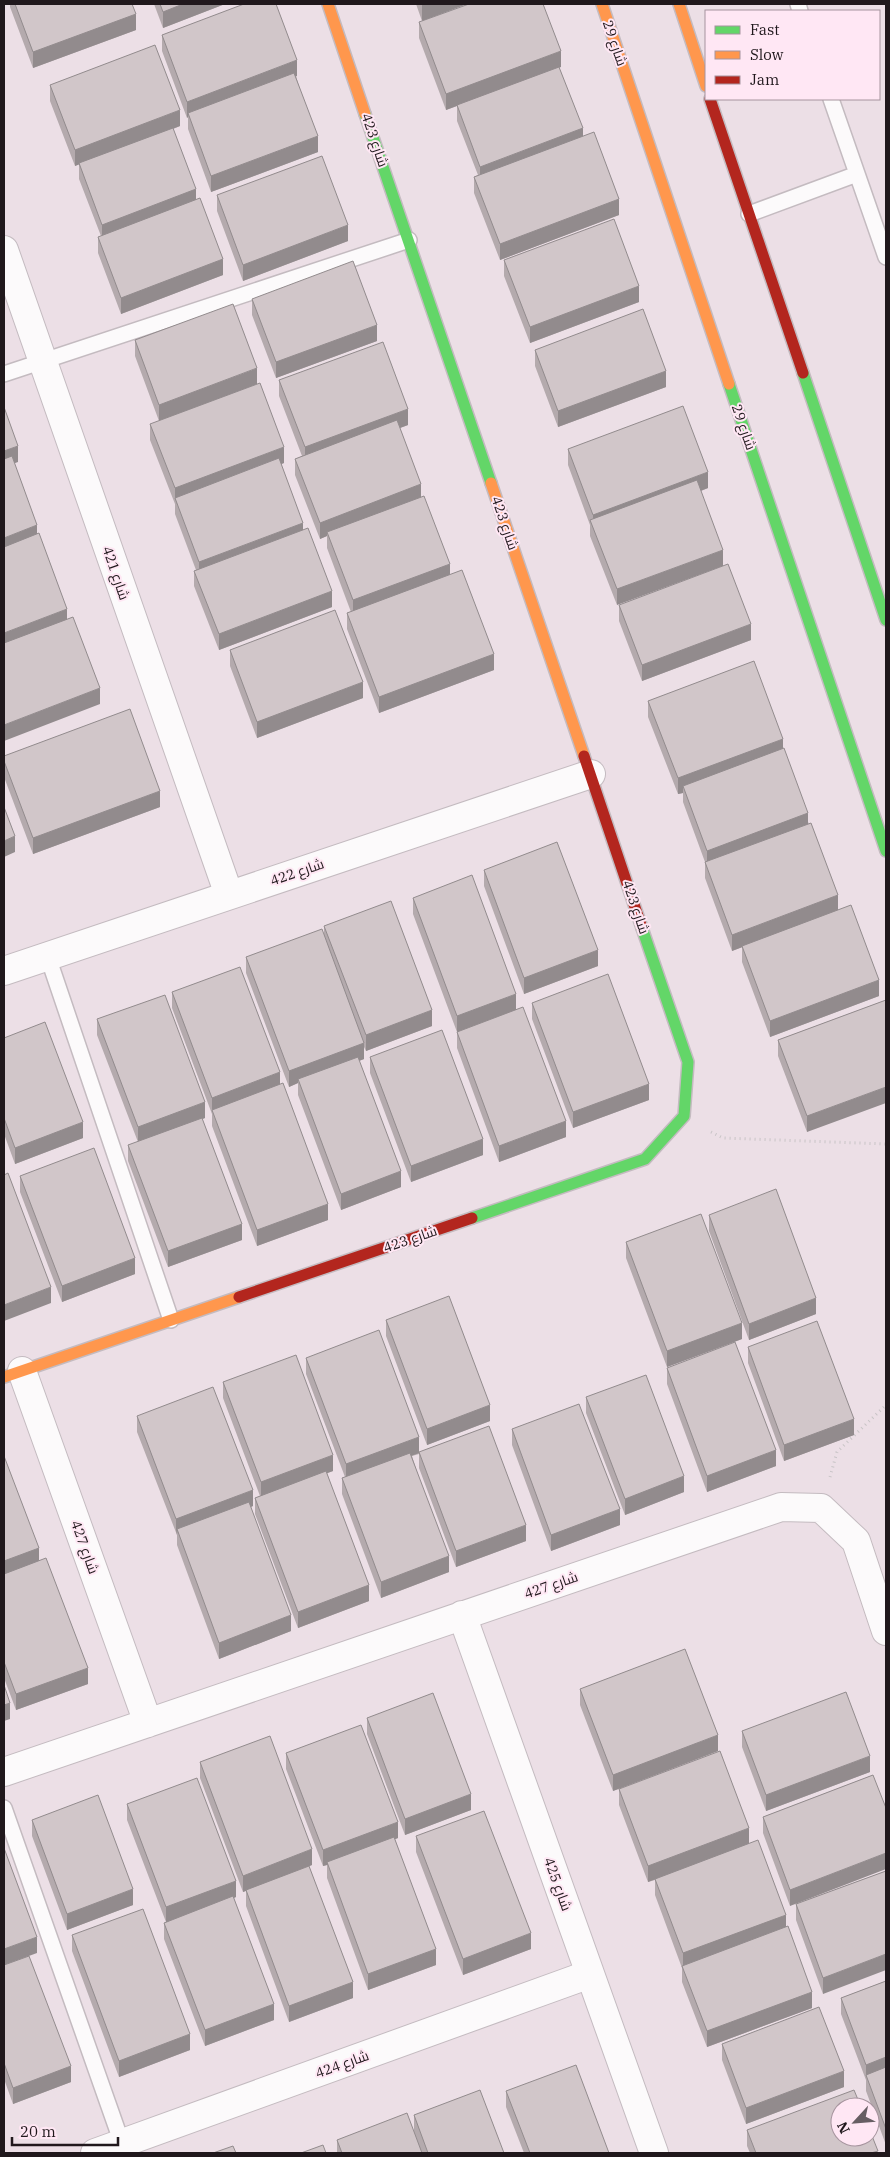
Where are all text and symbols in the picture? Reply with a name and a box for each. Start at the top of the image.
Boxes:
legend [705,10,880,100]
street label: شارع 29 [599,18,631,68]
text: Fast [750,20,780,39]
text: Slow [750,45,784,64]
text: Jam [750,70,779,89]
street label: شارع 423 [357,111,393,169]
street label: شارع 29 [728,402,760,452]
street label: شارع 423 [487,494,523,552]
street label: شارع 421 [98,544,134,602]
street label: شارع 422 [268,854,326,890]
street label: شارع 423 [618,878,654,936]
street label: شارع 423 [381,1221,439,1257]
street label: شارع 427 [67,1518,103,1576]
street label: شارع 427 [522,1567,580,1603]
street label: شارع 425 [540,1855,576,1913]
street label: شارع 424 [313,2046,371,2082]
north arrow [830,2097,880,2147]
scale bar [12,2114,119,2146]
text: N [833,2119,854,2137]
text: 20 m [20,2122,56,2141]

